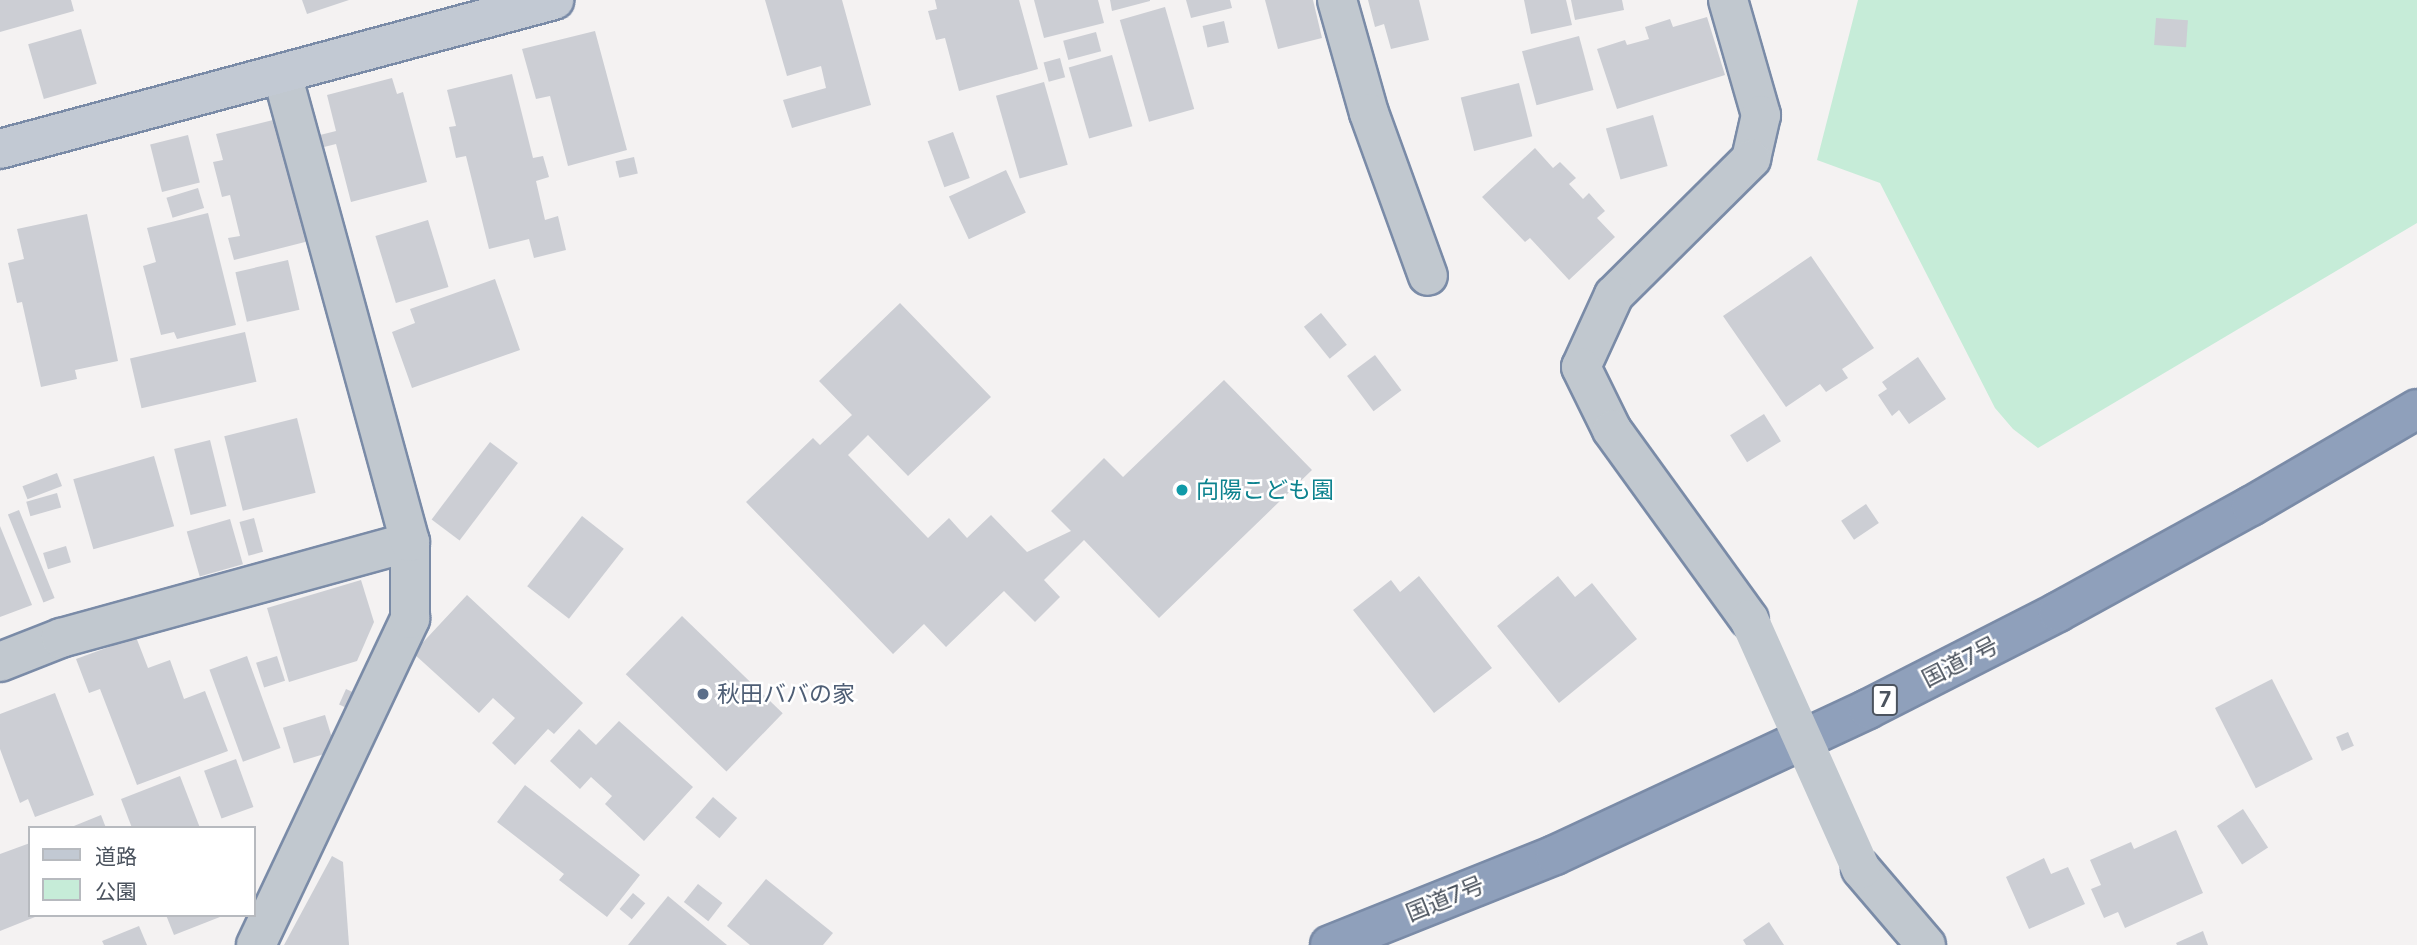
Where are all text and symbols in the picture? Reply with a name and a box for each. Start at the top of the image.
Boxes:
place label: 向陽こども園 [1196,476,1334,504]
marker: 向陽こども園 [1174,482,1190,498]
street label: 国道7号 [1917,631,2003,693]
place label: 秋田ババの家 [717,680,855,708]
road number: 7 [1871,682,1899,718]
marker: 秋田ババの家 [695,686,711,702]
legend [28,826,256,917]
text: 道路 [95,844,137,869]
street label: 国道7号 [1402,871,1488,927]
text: 公園 [95,879,137,904]

